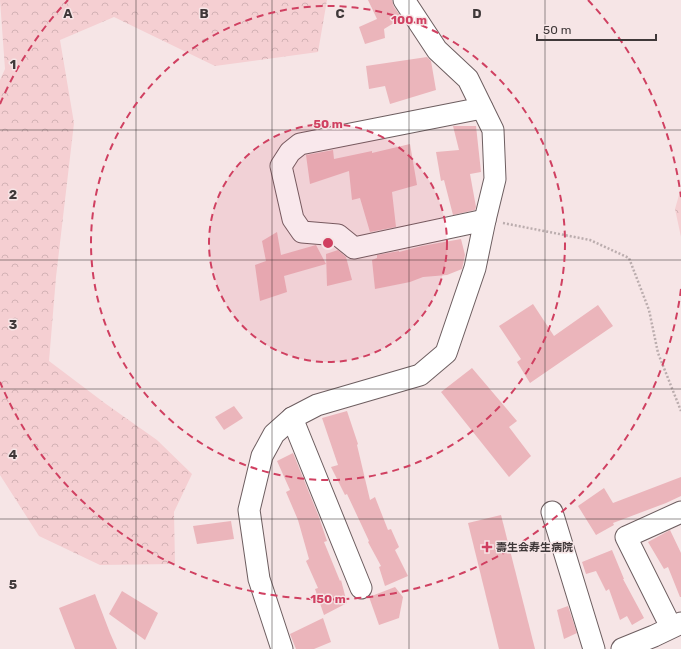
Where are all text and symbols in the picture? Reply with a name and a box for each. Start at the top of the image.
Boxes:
text: A [63,6,73,21]
text: B [199,6,209,21]
text: C [335,6,345,21]
text: D [472,6,482,21]
text: 100 m [391,13,427,27]
scale bar [537,16,656,42]
text: 50 m [543,23,571,37]
text: 1 [10,57,16,72]
text: 50 m [313,117,343,131]
text: 2 [9,187,17,202]
centre of rings [321,236,335,250]
text: 3 [9,317,18,332]
text: 4 [9,447,18,462]
marker: 壽生会寿生病院 [481,541,493,553]
place label: 壽生会寿生病院 [496,541,573,554]
text: 5 [9,577,17,592]
text: 150 m [310,592,346,606]

